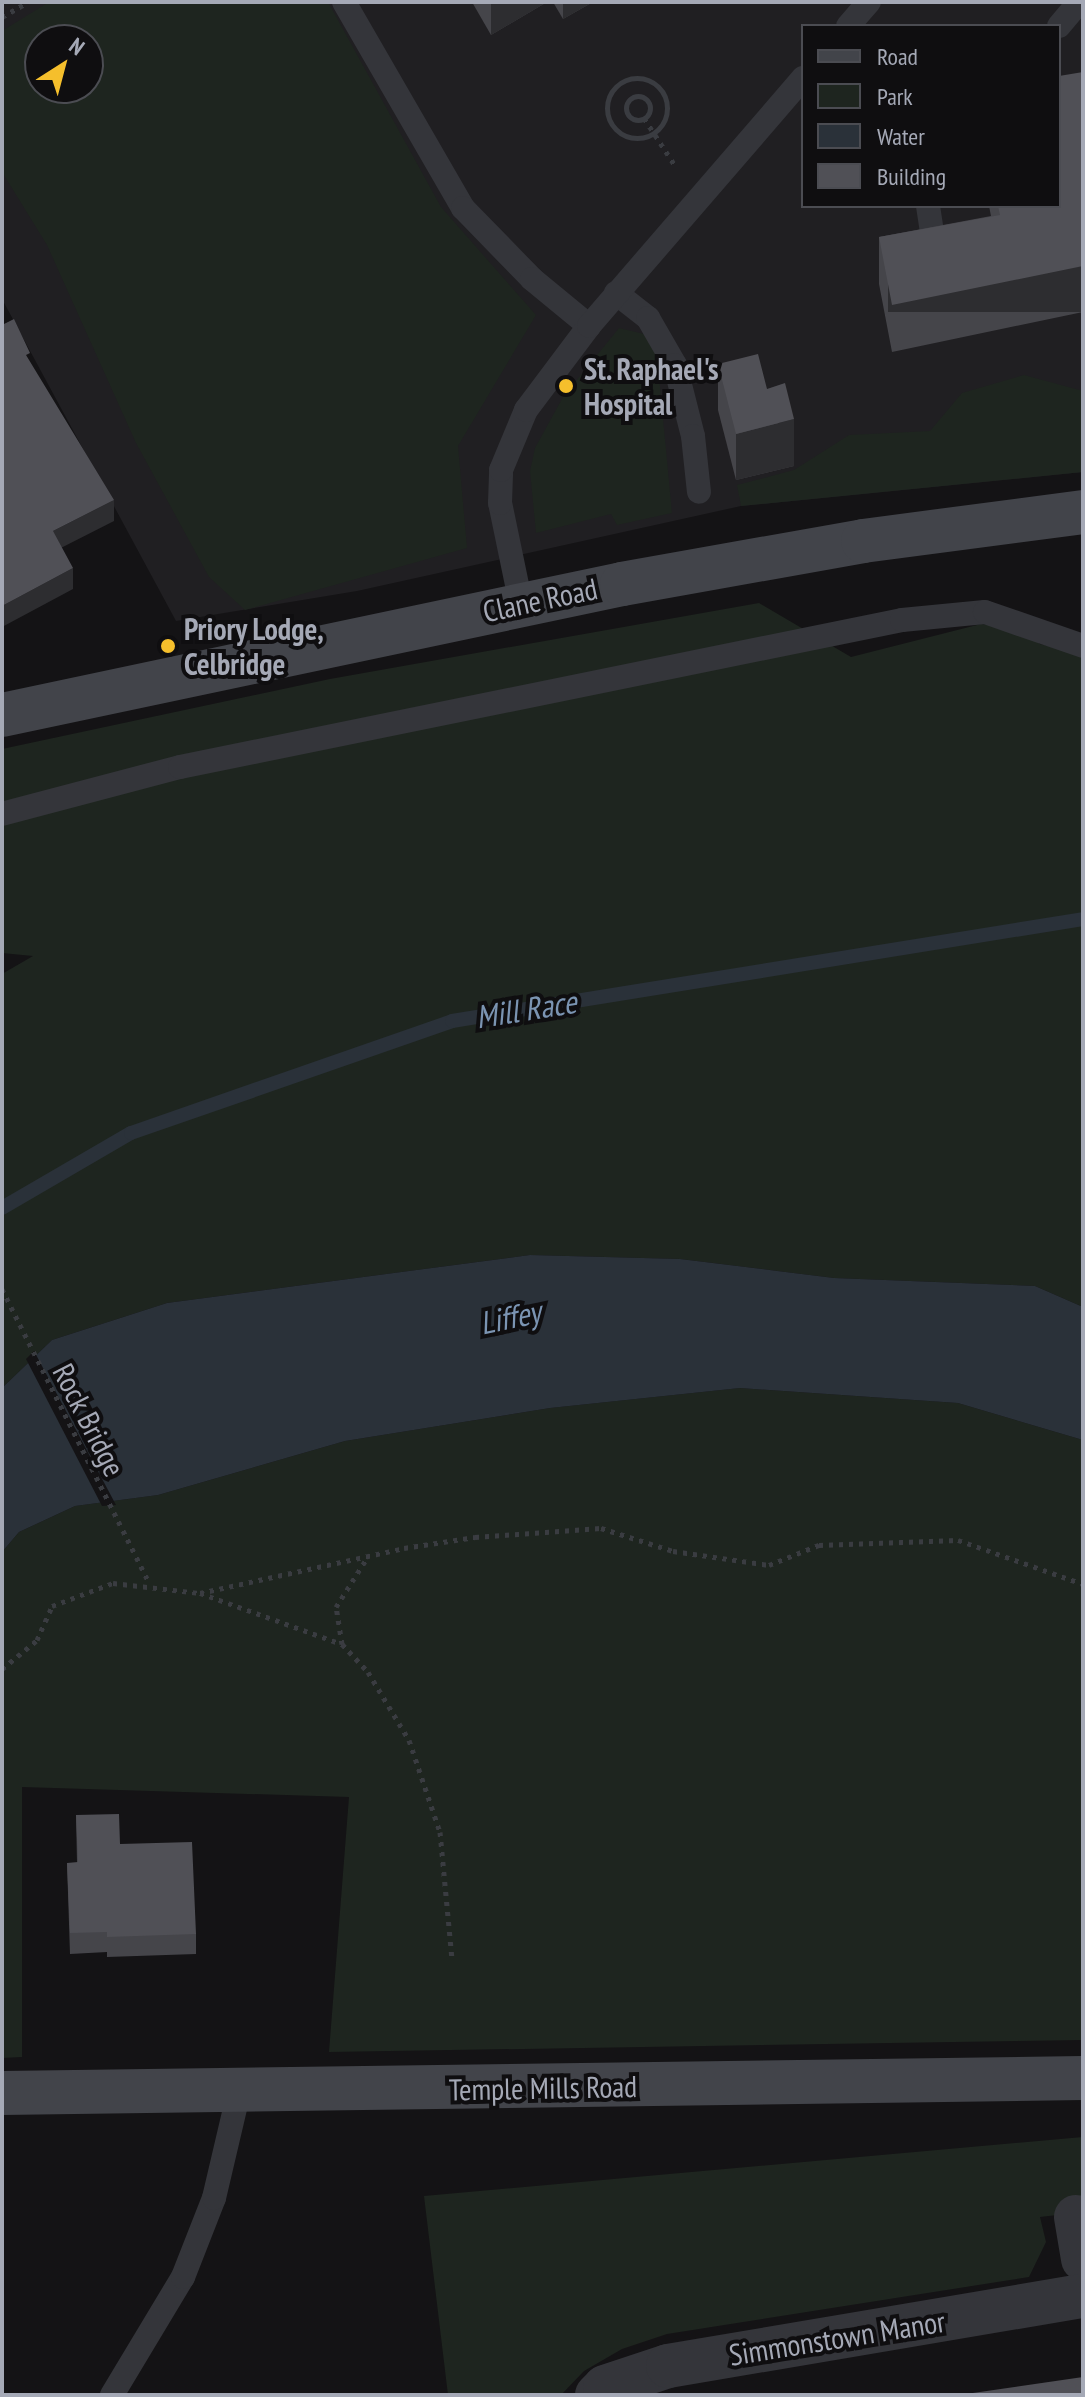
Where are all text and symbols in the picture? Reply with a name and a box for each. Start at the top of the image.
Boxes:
north arrow [24,24,104,104]
legend [801,24,1061,208]
text: N [64,31,90,61]
text: Road [877,41,918,72]
text: Park [877,81,913,112]
text: Water [877,121,925,152]
text: Building [877,161,946,192]
place label: St. Raphael's Hospital [584,351,720,422]
marker: St. Raphael's Hospital [555,375,577,397]
street label: Clane Road [480,570,600,630]
place label: Priory Lodge, Celbridge [184,611,325,682]
marker: Priory Lodge, Celbridge [159,637,177,655]
water label: Mill Race [473,982,579,1036]
water label: Liffey [476,1292,544,1342]
street label: Rock Bridge [45,1357,133,1483]
street label: Temple Mills Road [449,2068,637,2108]
street label: Simmonstown Manor [726,2303,948,2373]

